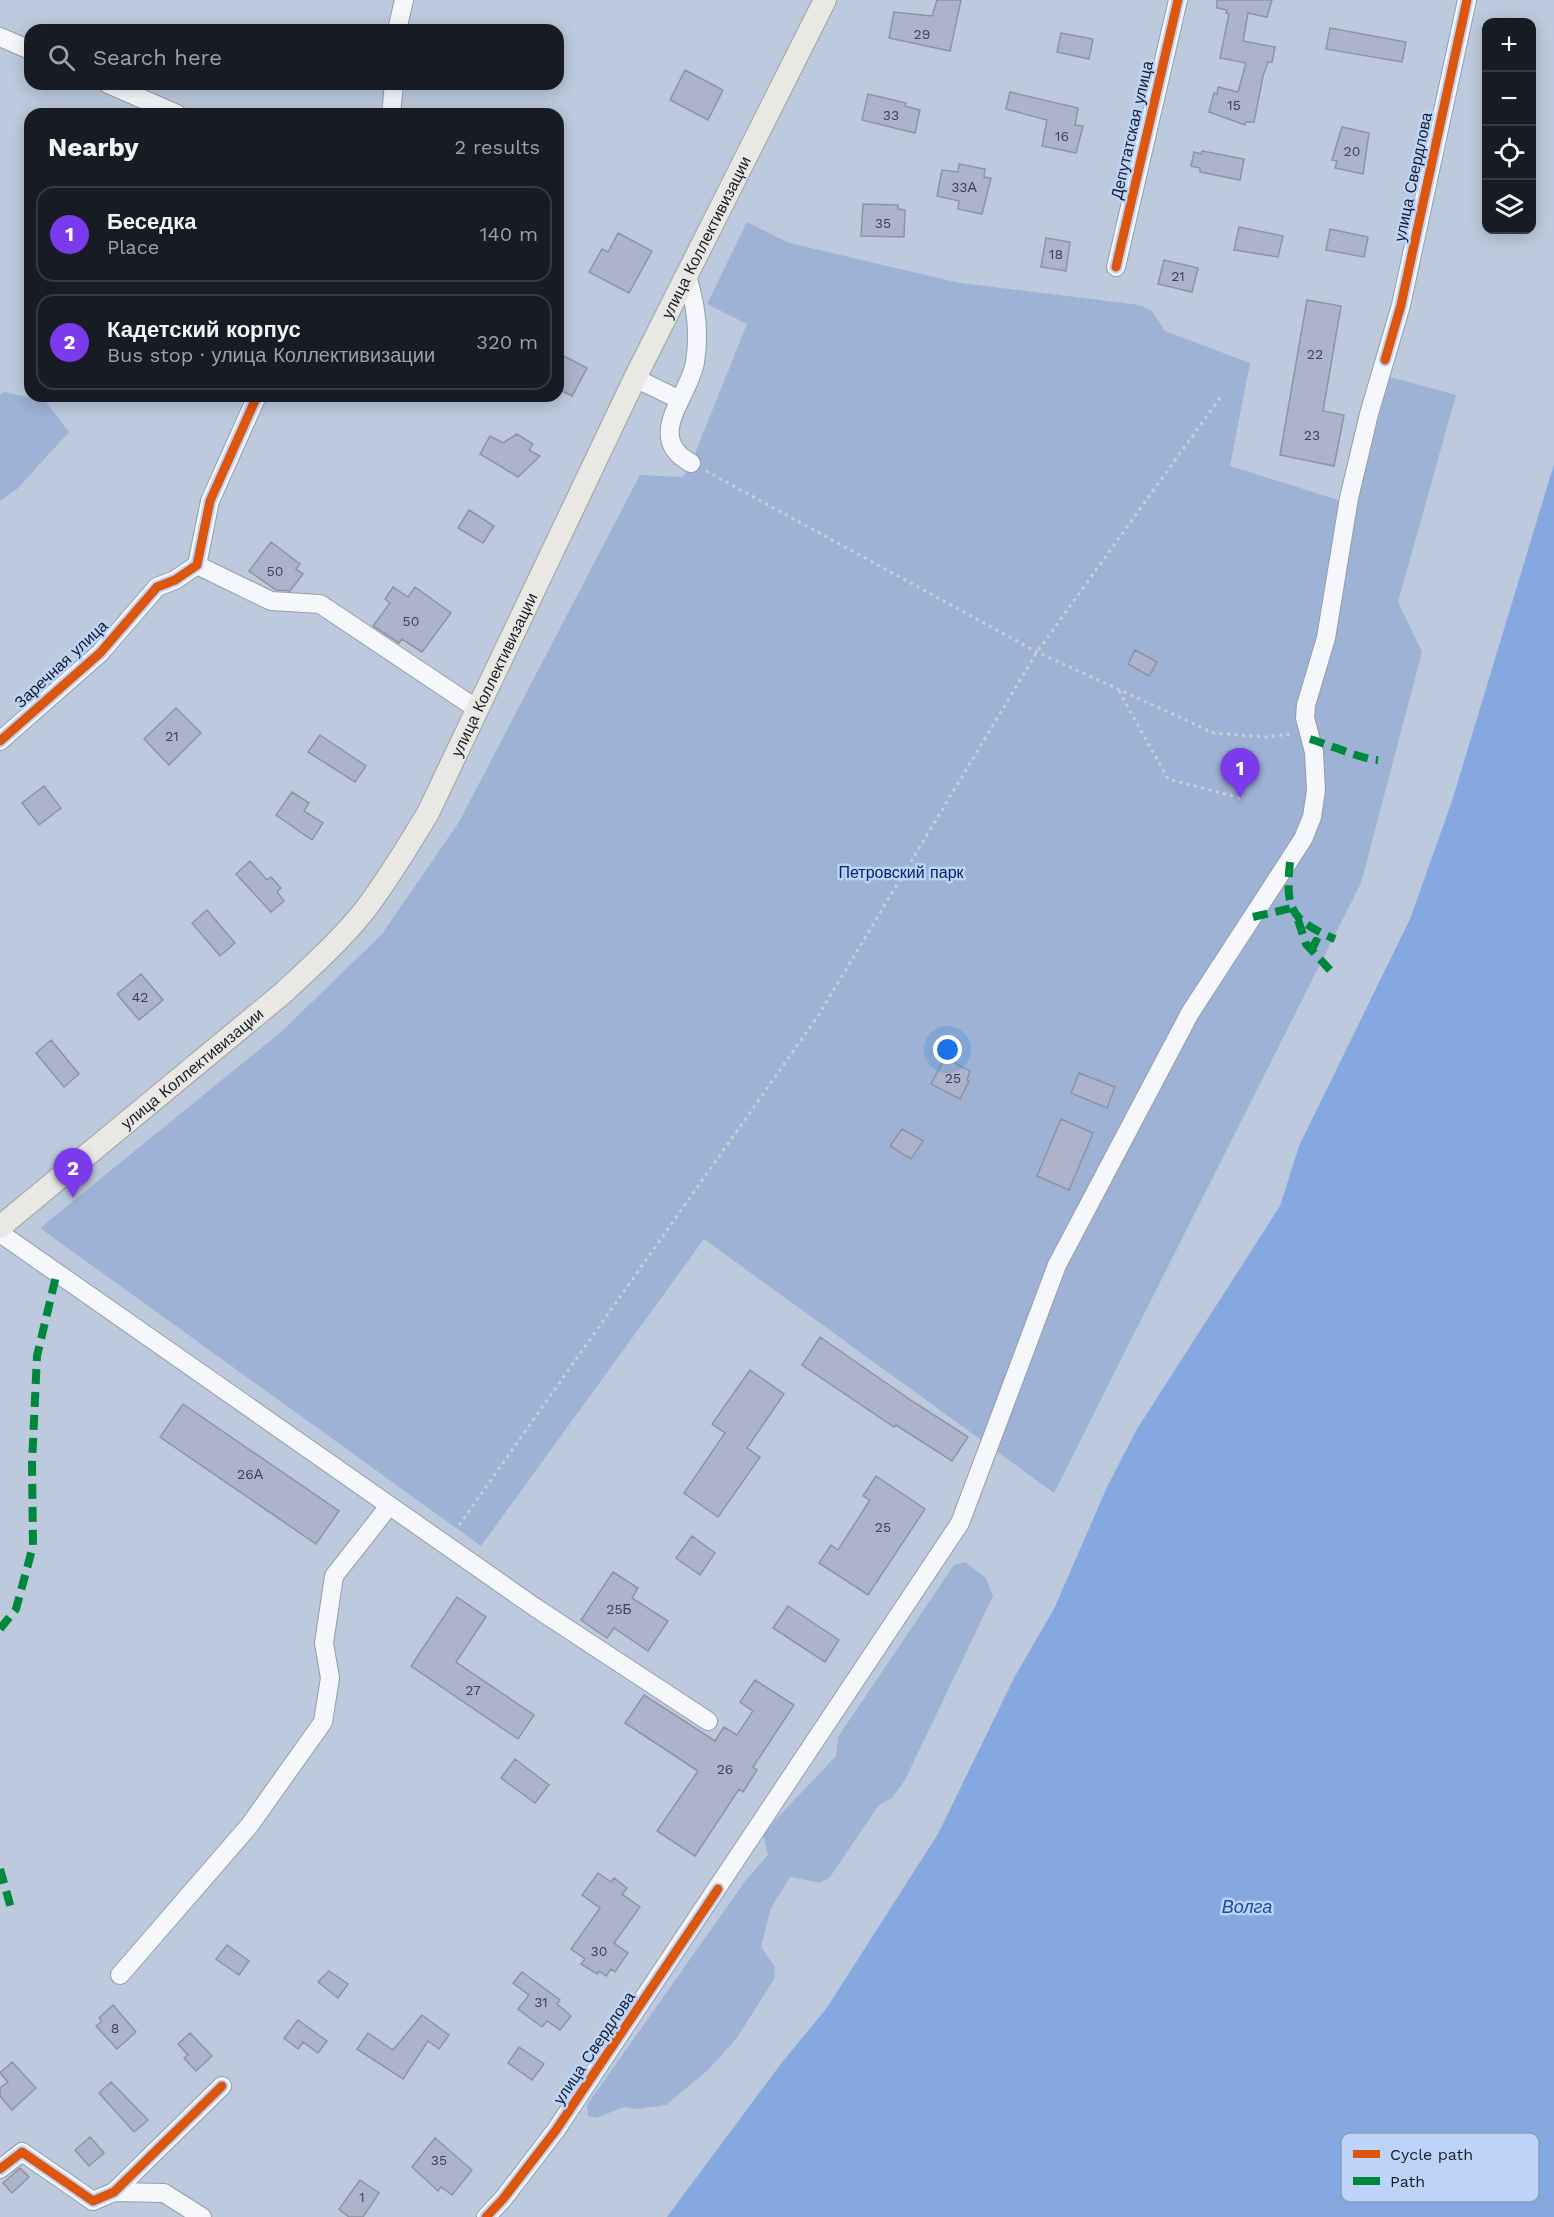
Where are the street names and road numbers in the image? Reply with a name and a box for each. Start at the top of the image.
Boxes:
street label: Депутатская улица [1107,59,1157,201]
street label: улица Свердлова [1390,111,1436,243]
street label: улица Коллективизации [657,153,754,322]
street label: улица Коллективизации [447,590,541,760]
street label: Заречная улица [11,616,111,712]
street label: улица Коллективизации [117,1004,267,1133]
street label: улица Свердлова [549,1988,639,2108]

